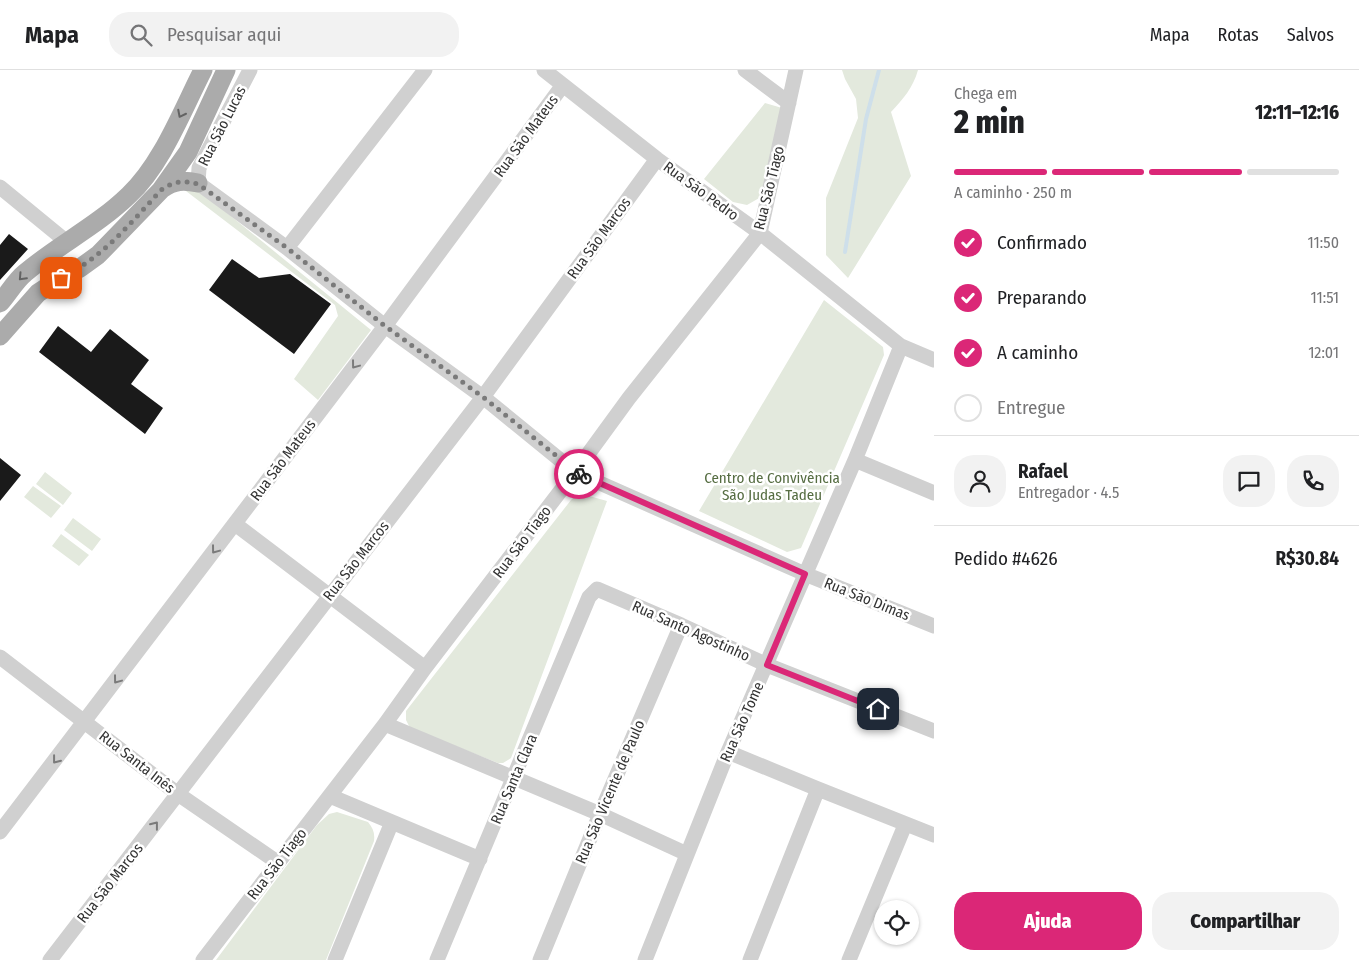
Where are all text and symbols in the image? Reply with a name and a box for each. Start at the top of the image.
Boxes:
search box [109,12,459,57]
text: Mapa [25,21,79,49]
icon: search [127,21,155,49]
text: Pesquisar aqui [167,23,281,46]
text: Mapa [1150,24,1190,46]
text: Rotas [1218,24,1259,46]
text: Salvos [1287,24,1334,46]
street label: Rua São Lucas [194,83,250,169]
text: Chega em [954,84,1017,103]
street label: Rua São Mateus [490,91,562,181]
text: 12:11–12:16 [1255,101,1339,124]
text: 2 min [954,103,1025,141]
one-way arrow [177,108,187,117]
street label: Rua São Tiago [750,144,788,232]
street label: Rua São Pedro [660,158,742,224]
text: A caminho · 250 m [954,183,1072,202]
street label: Rua São Marcos [563,194,635,282]
icon: check [954,229,982,257]
text: Confirmado [997,231,1087,254]
text: 11:50 [1308,233,1339,252]
pin [40,257,82,299]
icon: bag [47,264,75,292]
one-way arrow [19,272,28,281]
icon: check [954,284,982,312]
text: Preparando [997,286,1087,309]
text: 11:51 [1310,288,1339,307]
icon: check [954,339,982,367]
text: A caminho [997,341,1078,364]
text: 12:01 [1308,343,1339,362]
one-way arrow [353,359,361,368]
text: Entregue [997,396,1066,419]
street label: Rua São Mateus [246,416,320,504]
courier [554,449,604,499]
button: person [954,455,1006,507]
button: chat [1223,455,1275,507]
button: phone [1287,455,1339,507]
icon: bike [565,460,593,488]
text: Rafael [1018,460,1068,483]
park label: Centro de Convivência São Judas Tadeu [704,469,840,504]
text: Entregador · 4.5 [1018,483,1119,502]
street label: Rua São Tiago [489,502,555,582]
street label: Rua São Marcos [319,517,393,605]
one-way arrow [212,544,221,554]
text: Pedido #4626 [954,547,1058,570]
text: R$30.84 [1276,547,1339,570]
street label: Rua São Dimas [822,574,912,624]
street label: Rua Santo Agostinho [629,597,753,665]
one-way arrow [114,674,123,684]
street label: Rua São Tome [716,679,768,765]
pin [857,688,899,730]
icon: home [864,695,892,723]
street label: Rua São Vicente de Paulo [572,717,649,867]
street label: Rua Santa Inês [96,727,178,797]
street label: Rua Santa Clara [487,731,541,827]
one-way arrow [53,754,61,763]
one-way arrow [149,821,158,830]
street label: Rua São Tiago [244,825,311,903]
street label: Rua São Marcos [73,839,147,927]
button: Ajuda [954,892,1142,950]
button: Compartilhar [1152,892,1339,950]
map controls [874,900,919,945]
button: locate [874,900,919,945]

